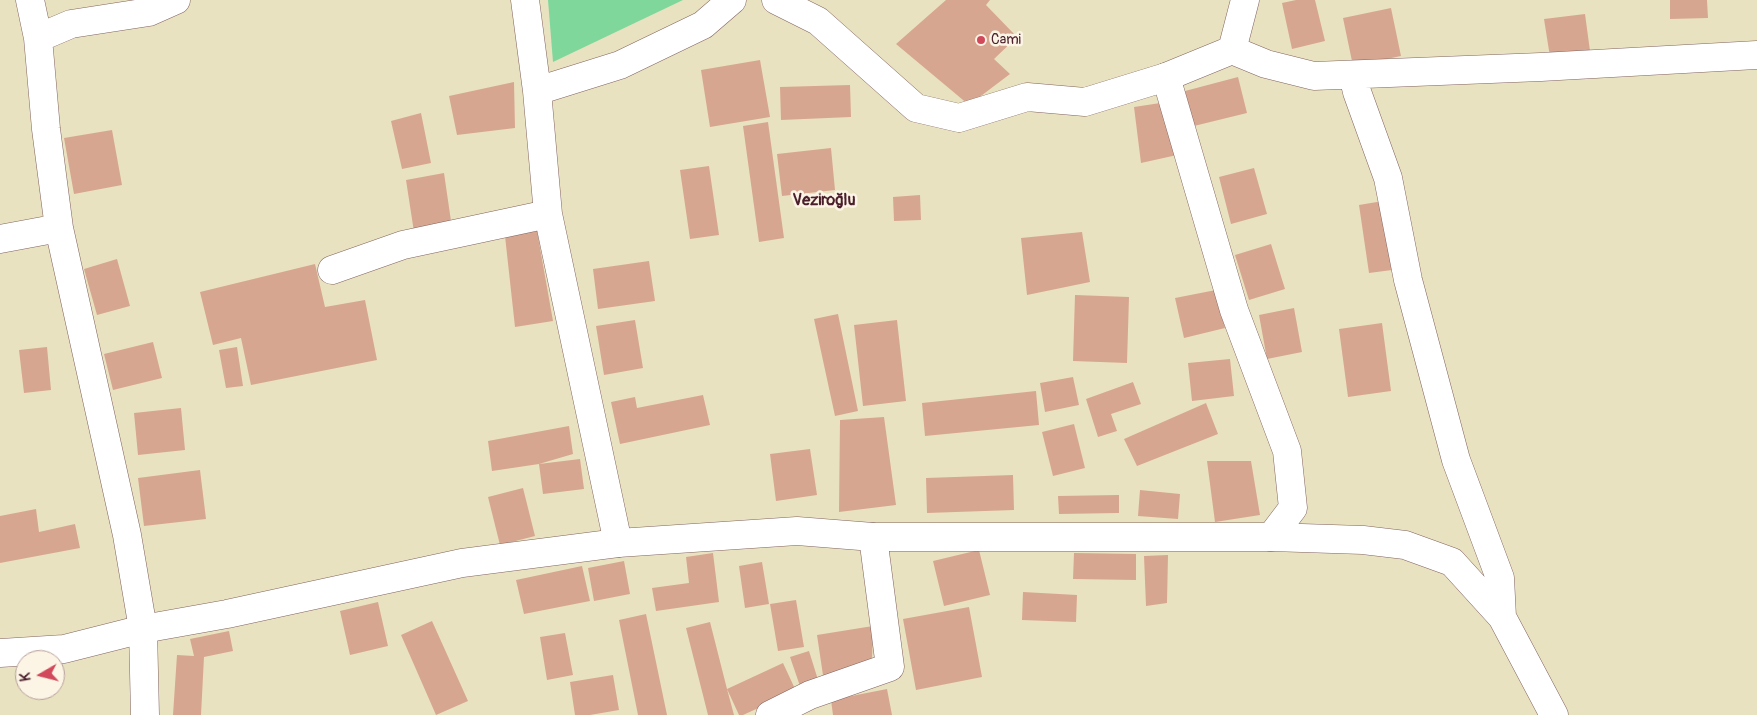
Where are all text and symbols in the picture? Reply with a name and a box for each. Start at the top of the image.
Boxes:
place label: Cami [991,32,1021,48]
marker: Cami [975,34,987,46]
district label: Veziroğlu [793,191,855,211]
north arrow [15,650,65,700]
text: K [17,672,35,682]

